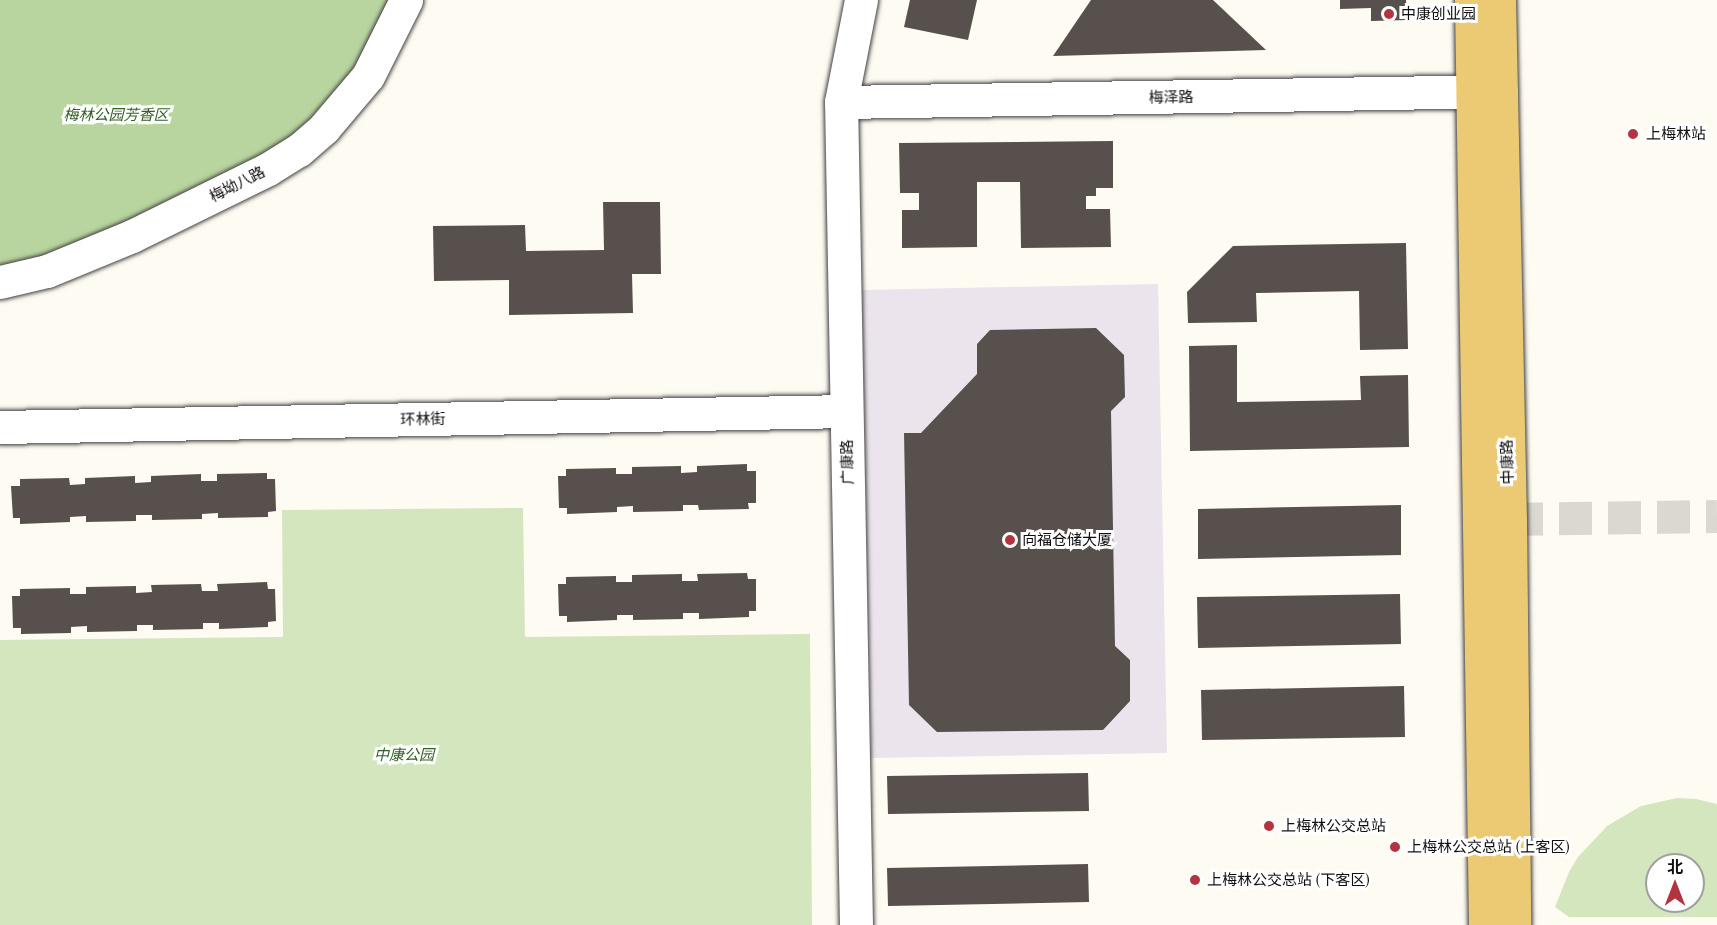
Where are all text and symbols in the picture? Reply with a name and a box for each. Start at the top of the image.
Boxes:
place label: 中康创业园 [1401,5,1476,23]
marker: 中康创业园 [1382,7,1396,21]
street label: 梅泽路 [1148,88,1194,106]
park label: 梅林公园芳香区 [64,106,168,124]
marker: 上梅林站 [1624,125,1642,143]
place label: 上梅林站 [1646,125,1706,143]
street label: 梅坳八路 [206,162,268,206]
street label: 环林街 [400,410,446,428]
street label: 广康路 [838,439,856,485]
street label: 中康路 [1497,439,1517,485]
place label: 向福仓储大厦 [1022,531,1112,549]
marker: 向福仓储大厦 [1003,533,1017,547]
park label: 中康公园 [374,746,434,764]
place label: 上梅林公交总站 [1281,817,1386,835]
marker: 上梅林公交总站 [1262,819,1276,833]
place label: 上梅林公交总站 (上客区) [1407,838,1570,856]
marker: 上梅林公交总站 (上客区) [1388,840,1402,854]
north arrow [1645,853,1705,913]
text: 北 [1667,856,1683,877]
place label: 上梅林公交总站 (下客区) [1207,871,1370,889]
marker: 上梅林公交总站 (下客区) [1188,873,1202,887]

